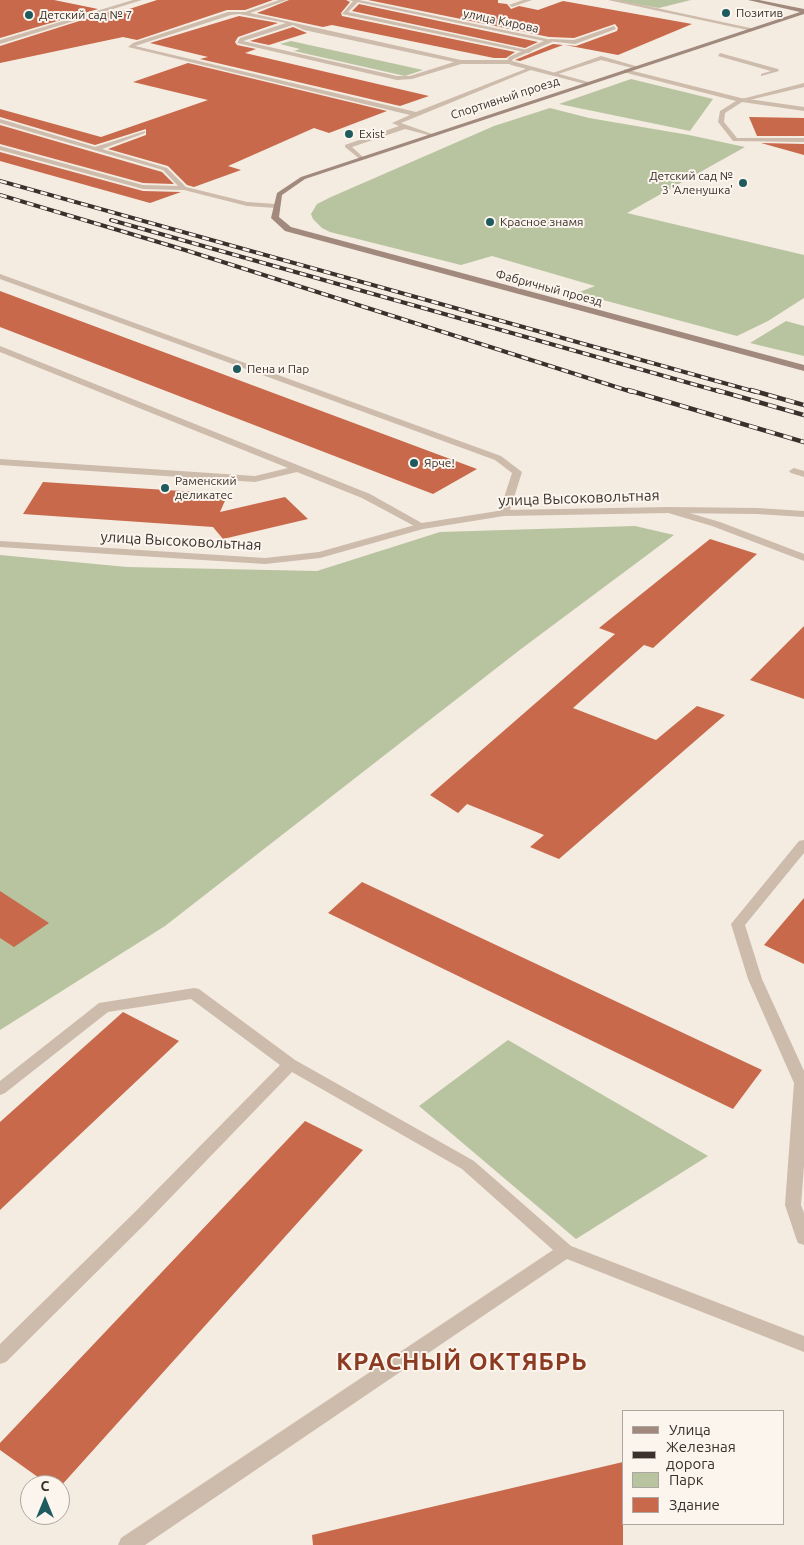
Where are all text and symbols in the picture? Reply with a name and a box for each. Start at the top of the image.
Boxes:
street label: улица Кирова [462,6,540,36]
place label: Позитив [736,6,783,20]
marker: Позитив [720,7,732,19]
place label: Детский сад № 7 [39,8,132,22]
marker: Детский сад № 7 [23,9,35,21]
street label: Спортивный проезд [449,74,561,122]
place label: Exist [359,127,385,141]
marker: Exist [343,128,355,140]
place label: Детский сад № 3 'Аленушка' [649,169,733,197]
marker: Детский сад № 3 'Аленушка' [737,177,749,189]
place label: Красное знамя [500,215,584,229]
marker: Красное знамя [484,216,496,228]
street label: Фабричный проезд [494,267,604,309]
place label: Пена и Пар [247,362,309,376]
marker: Пена и Пар [231,363,243,375]
place label: Ярче! [424,456,455,470]
marker: Ярче! [408,457,420,469]
place label: Раменский деликатес [175,474,237,502]
marker: Раменский деликатес [159,482,171,494]
street label: улица Высоковольтная [498,486,660,510]
street label: улица Высоковольтная [100,528,262,554]
district label: КРАСНЫЙ ОКТЯБРЬ [334,1348,590,1376]
legend [622,1410,784,1525]
text: Улица [669,1421,711,1438]
text: Железная дорога [666,1438,736,1472]
text: Парк [669,1471,704,1488]
north arrow [20,1475,70,1525]
text: С [41,1478,49,1494]
text: Здание [669,1496,720,1513]

